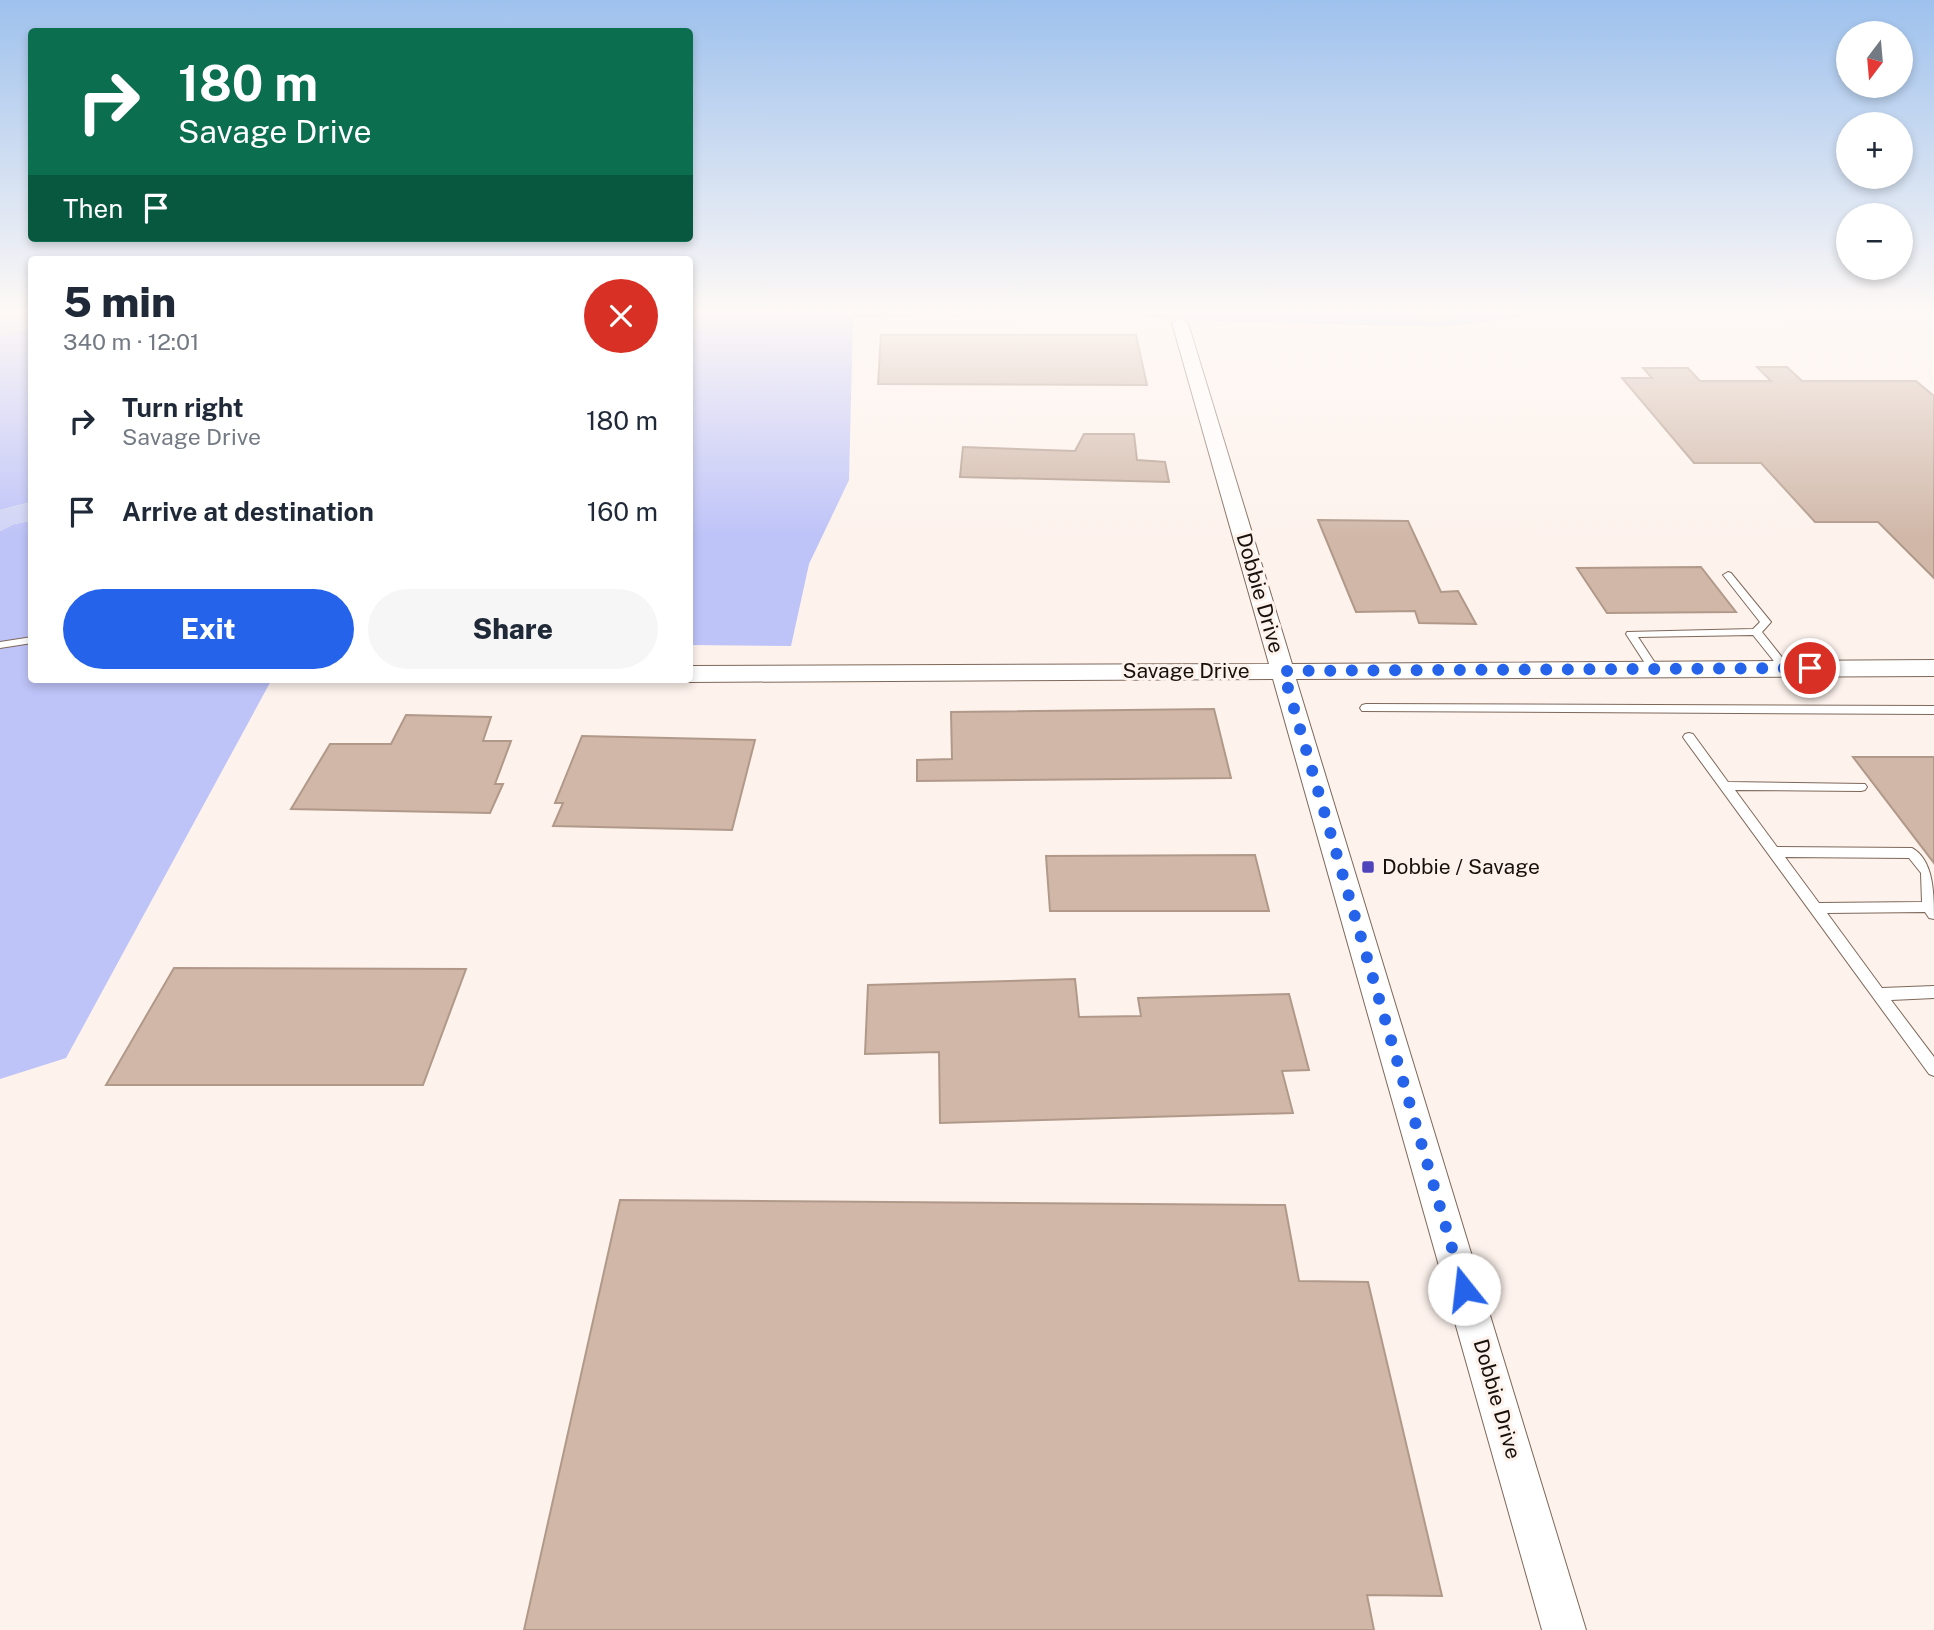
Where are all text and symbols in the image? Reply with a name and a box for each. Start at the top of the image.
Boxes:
north arrow [1836,21,1913,98]
map controls [1836,21,1913,280]
text: 180 m [178,54,318,112]
icon: right [63,56,154,147]
button: + [1836,112,1913,189]
text: Savage Drive [178,113,372,150]
icon: arrive [137,189,175,227]
text: Then [63,193,123,224]
button: − [1836,203,1913,280]
text: 5 min [63,277,176,326]
button: close [584,279,658,353]
text: 340 m · 12:01 [63,328,199,355]
text: Turn right [122,392,244,423]
icon: right [63,402,101,440]
text: 180 m [586,405,658,436]
text: Savage Drive [122,423,261,450]
icon: arrive [63,493,101,531]
text: Arrive at destination [122,496,374,527]
text: 160 m [587,496,658,527]
street label: Dobbie Drive [1231,530,1290,656]
button: Exit [63,589,354,669]
button: Share [368,589,658,669]
pin [1780,638,1840,698]
icon: arrive [1791,649,1829,687]
street label: Savage Drive [1122,658,1250,683]
place label: Dobbie / Savage [1382,854,1540,879]
marker: Dobbie / Savage [1360,859,1376,875]
position arrow [1427,1252,1501,1326]
street label: Dobbie Drive [1468,1336,1527,1462]

